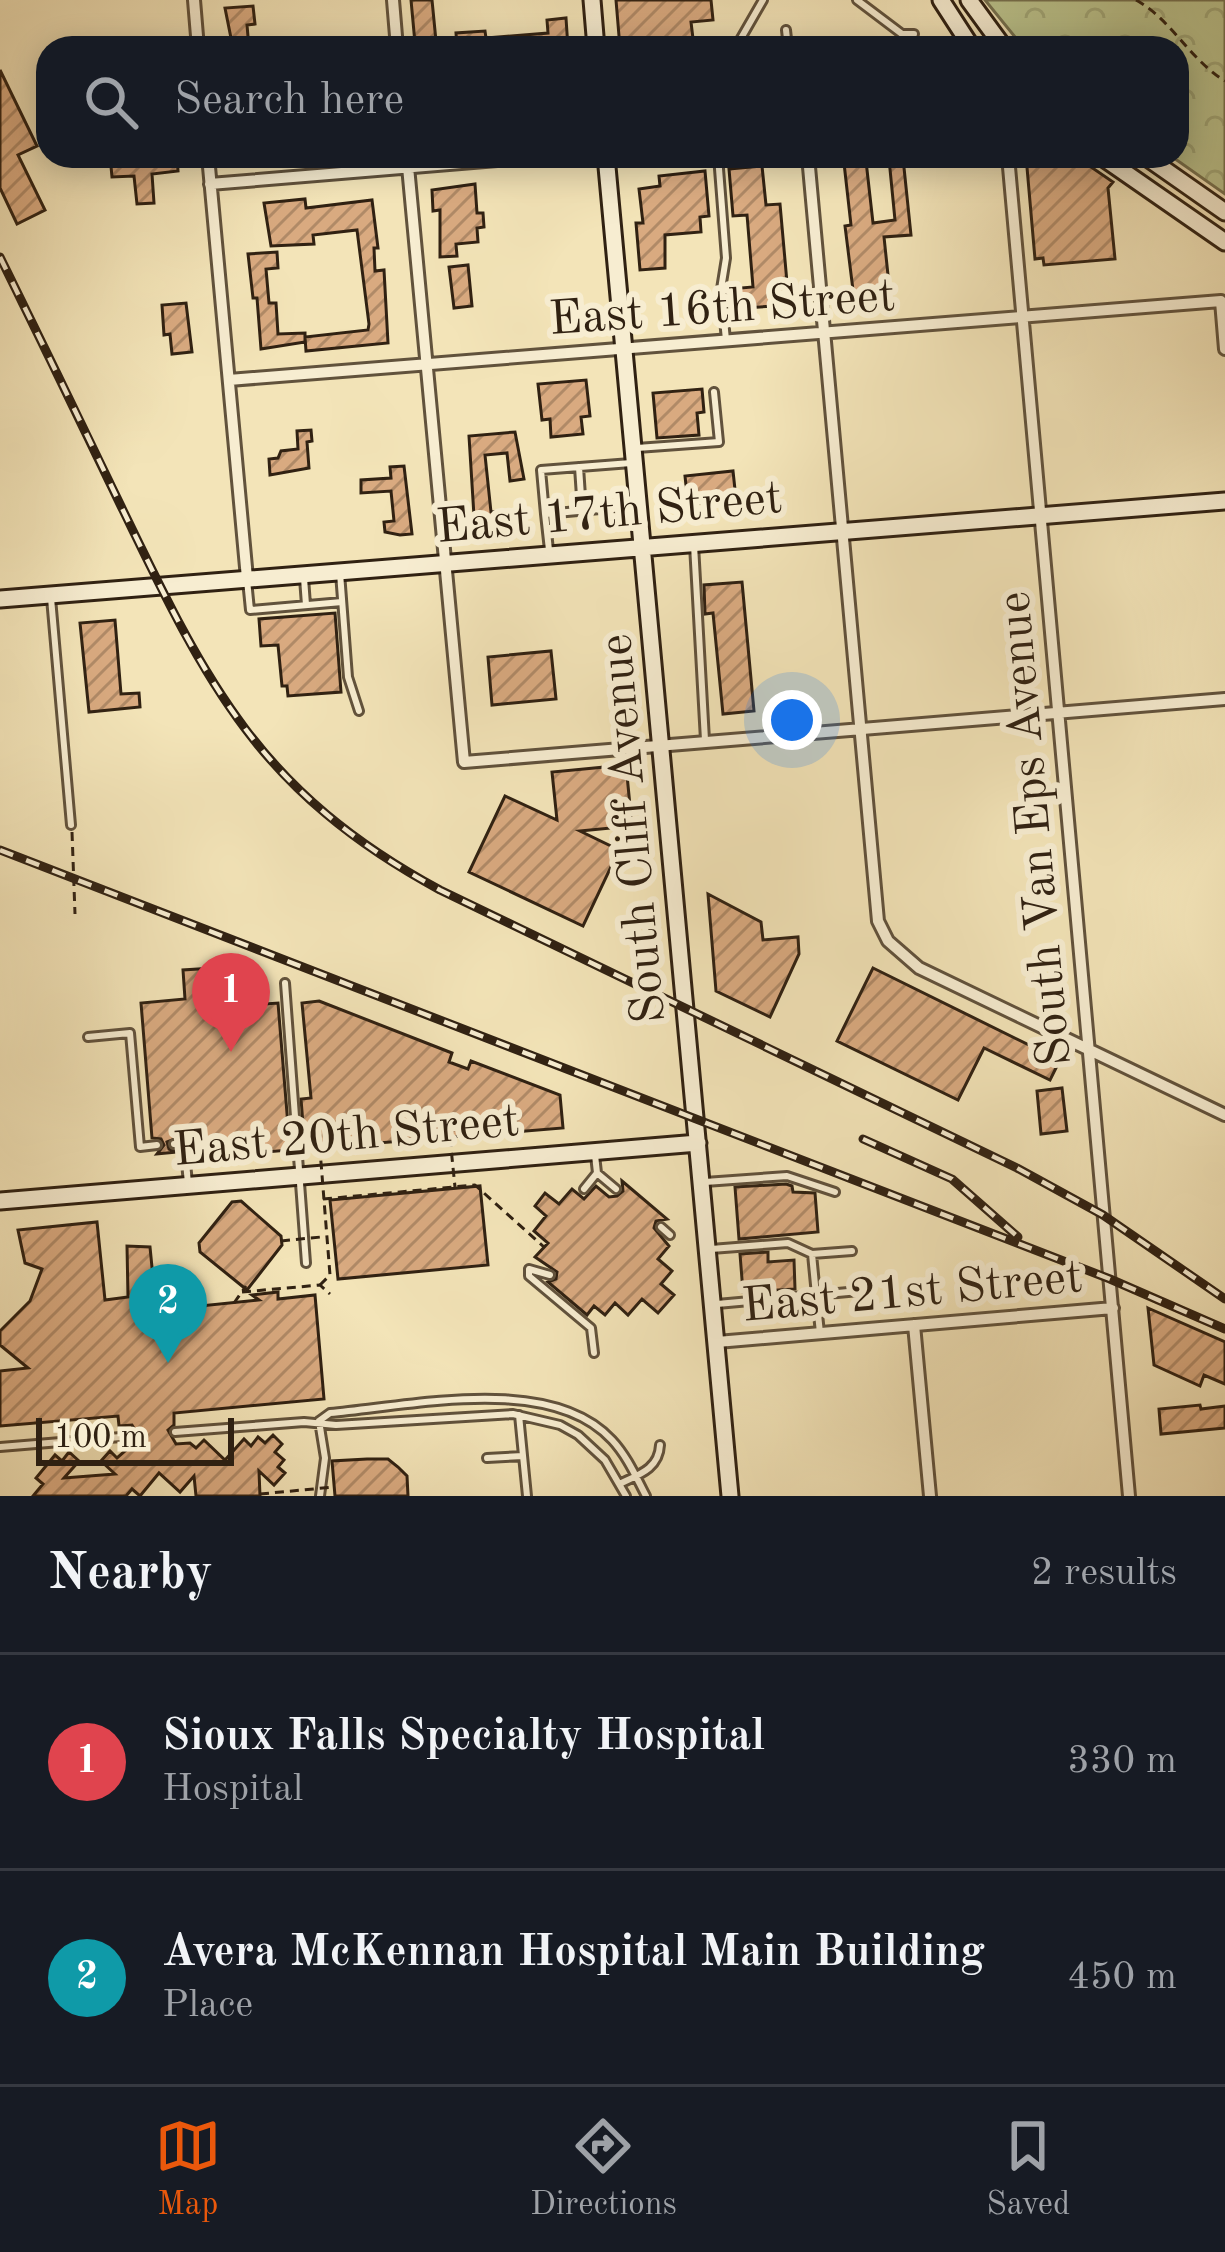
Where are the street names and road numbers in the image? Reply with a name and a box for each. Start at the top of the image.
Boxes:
street label: East 16th Street [547,273,897,345]
street label: East 17th Street [434,475,784,553]
street label: South Van Eps Avenue [991,589,1081,1068]
street label: South Cliff Avenue [593,632,675,1026]
street label: East 20th Street [171,1098,521,1176]
street label: East 21st Street [740,1254,1085,1332]

